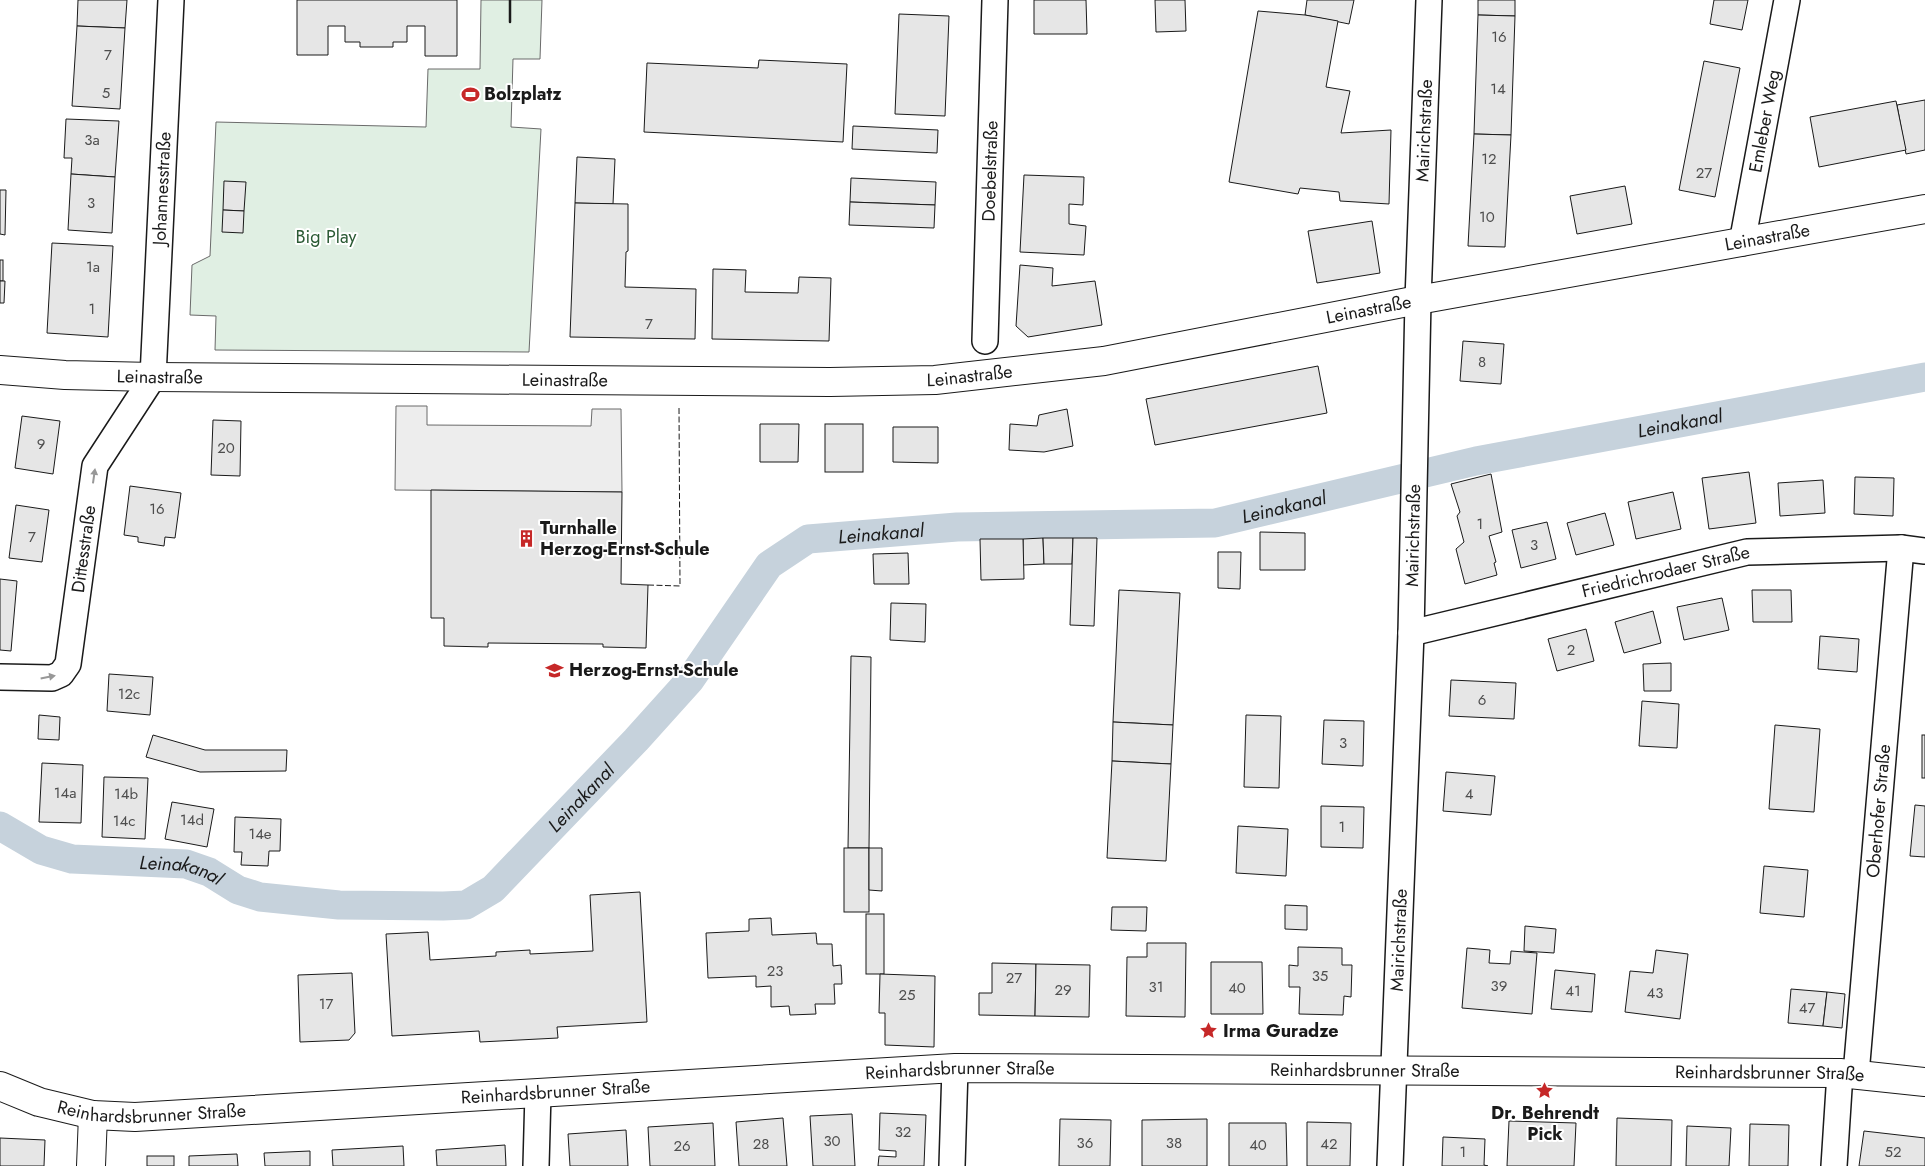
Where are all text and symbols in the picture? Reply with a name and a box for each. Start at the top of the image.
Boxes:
house number: 16 [1491,26,1507,48]
house number: 7 [104,44,112,66]
street label: Emleber Weg [1742,67,1787,175]
house number: 14 [1490,78,1506,100]
street label: Mairichstraße [1409,79,1439,182]
place label: Bolzplatz [484,81,562,107]
house number: 5 [102,82,110,104]
sports icon: Bolzplatz [460,84,480,104]
street label: Doebelstraße [976,120,1004,222]
house number: 3a [84,129,100,151]
street label: Johannesstraße [146,131,178,248]
house number: 12 [1481,148,1497,170]
house number: 27 [1696,162,1712,184]
house number: 3 [87,192,95,214]
house number: 10 [1479,206,1495,228]
street label: Leinastraße [1723,217,1812,258]
park label: Big Play [296,224,357,250]
house number: 1a [86,256,100,278]
street label: Leinastraße [1324,289,1413,331]
house number: 1 [89,298,95,320]
house number: 7 [645,313,653,335]
house number: 8 [1478,351,1486,373]
street label: Leinastraße [926,358,1014,393]
street label: Leinastraße [116,363,203,390]
street label: Leinastraße [522,367,608,393]
water label: Leinakanal [1635,402,1725,445]
house number: 9 [37,433,45,455]
house number: 20 [217,437,235,459]
one-way arrow [90,467,98,483]
water label: Leinakanal [1239,484,1329,530]
street label: Mairichstraße [1399,484,1427,587]
house number: 16 [149,498,165,520]
street label: Dittesstraße [65,504,102,595]
house number: 1 [1477,513,1483,535]
place label: Turnhalle Herzog-Ernst-Schule [540,515,710,562]
water label: Leinakanal [837,517,926,551]
house number: 7 [28,526,36,548]
building icon: Turnhalle Herzog-Ernst-Schule [516,528,536,548]
house number: 3 [1530,534,1538,556]
street label: Friedrichrodaer Straße [1579,539,1752,604]
house number: 2 [1567,639,1575,661]
place label: Herzog-Ernst-Schule [569,657,739,683]
school or university icon: Herzog-Ernst-Schule [545,660,565,680]
one-way arrow [41,673,56,681]
house number: 12c [118,683,140,705]
house number: 6 [1478,689,1486,711]
house number: 3 [1339,732,1347,754]
street label: Oberhofer Straße [1860,743,1897,879]
water label: Leinakanal [542,757,621,838]
house number: 14a [54,782,76,804]
house number: 14b [114,783,138,805]
house number: 4 [1465,783,1474,805]
house number: 14d [180,809,204,831]
house number: 14c [113,810,135,832]
house number: 1 [1339,816,1345,838]
house number: 14e [248,823,272,845]
water label: Leinakanal [139,849,229,892]
street label: Mairichstraße [1384,888,1414,992]
house number: 23 [767,960,783,982]
house number: 35 [1312,965,1328,987]
house number: 27 [1006,967,1022,989]
house number: 39 [1491,975,1507,997]
house number: 31 [1149,976,1163,998]
house number: 40 [1228,977,1246,999]
house number: 29 [1054,979,1072,1001]
house number: 41 [1565,980,1581,1002]
house number: 43 [1647,982,1663,1004]
house number: 25 [899,984,916,1006]
house number: 17 [319,993,333,1015]
house number: 47 [1799,997,1815,1019]
place label: Irma Guradze [1223,1018,1339,1044]
place icon: Irma Guradze [1199,1021,1219,1041]
street label: Reinhardsbrunner Straße [864,1055,1055,1086]
street label: Reinhardsbrunner Straße [1270,1057,1460,1084]
street label: Reinhardsbrunner Straße [1675,1059,1866,1089]
street label: Reinhardsbrunner Straße [460,1073,651,1111]
place icon: Dr. Behrendt Pick [1535,1080,1555,1100]
street label: Reinhardsbrunner Straße [54,1094,247,1130]
place label: Dr. Behrendt Pick [1491,1100,1599,1147]
house number: 32 [895,1121,911,1143]
house number: 30 [823,1130,841,1152]
house number: 36 [1077,1132,1093,1154]
house number: 38 [1166,1132,1182,1154]
house number: 28 [753,1133,769,1155]
house number: 42 [1320,1133,1338,1155]
house number: 40 [1249,1134,1267,1156]
house number: 26 [673,1135,691,1157]
house number: 1 [1460,1141,1466,1163]
house number: 52 [1885,1141,1902,1163]

